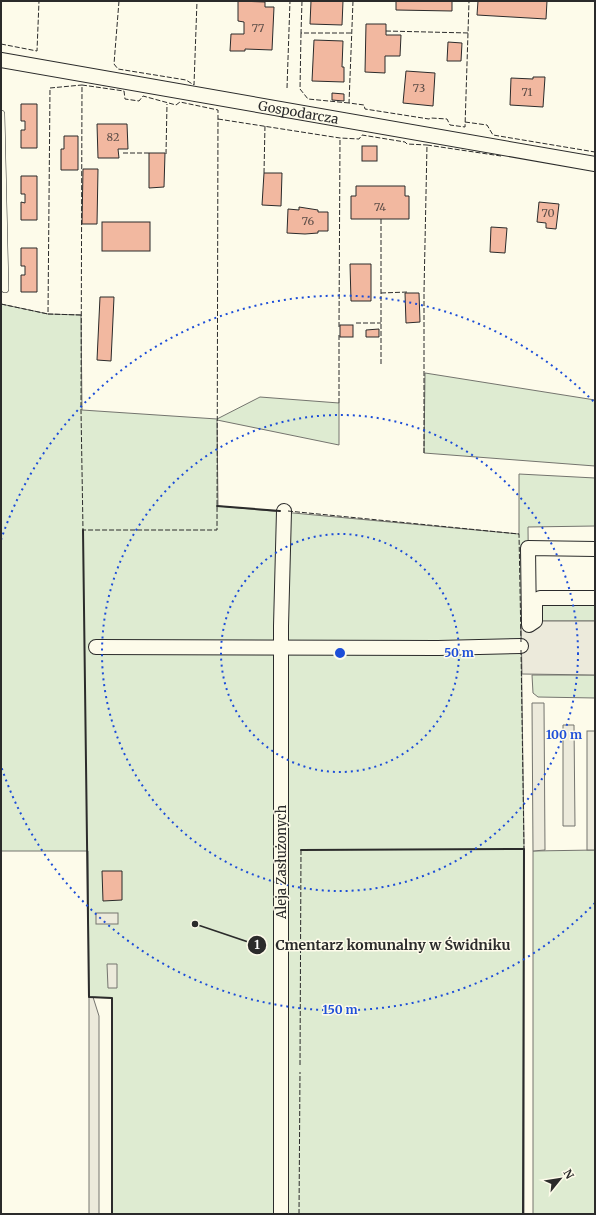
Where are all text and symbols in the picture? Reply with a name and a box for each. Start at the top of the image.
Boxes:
house number: 77 [252,21,264,35]
house number: 73 [413,81,425,95]
house number: 71 [521,85,533,99]
street label: Gospodarcza [257,97,340,128]
house number: 82 [107,130,119,144]
house number: 74 [374,200,386,214]
house number: 70 [541,206,555,220]
house number: 76 [302,214,314,228]
text: 50 m [444,645,474,660]
centre of rings [333,646,347,660]
text: 100 m [546,727,582,742]
street label: Aleja Zasłużonych [273,805,290,920]
callout: Cmentarz komunalny w Świdniku [247,932,518,958]
text: Cmentarz komunalny w Świdniku [275,936,511,954]
text: 1 [254,937,260,952]
text: 150 m [323,1002,358,1017]
north arrow [540,1159,580,1199]
text: N [560,1167,577,1182]

